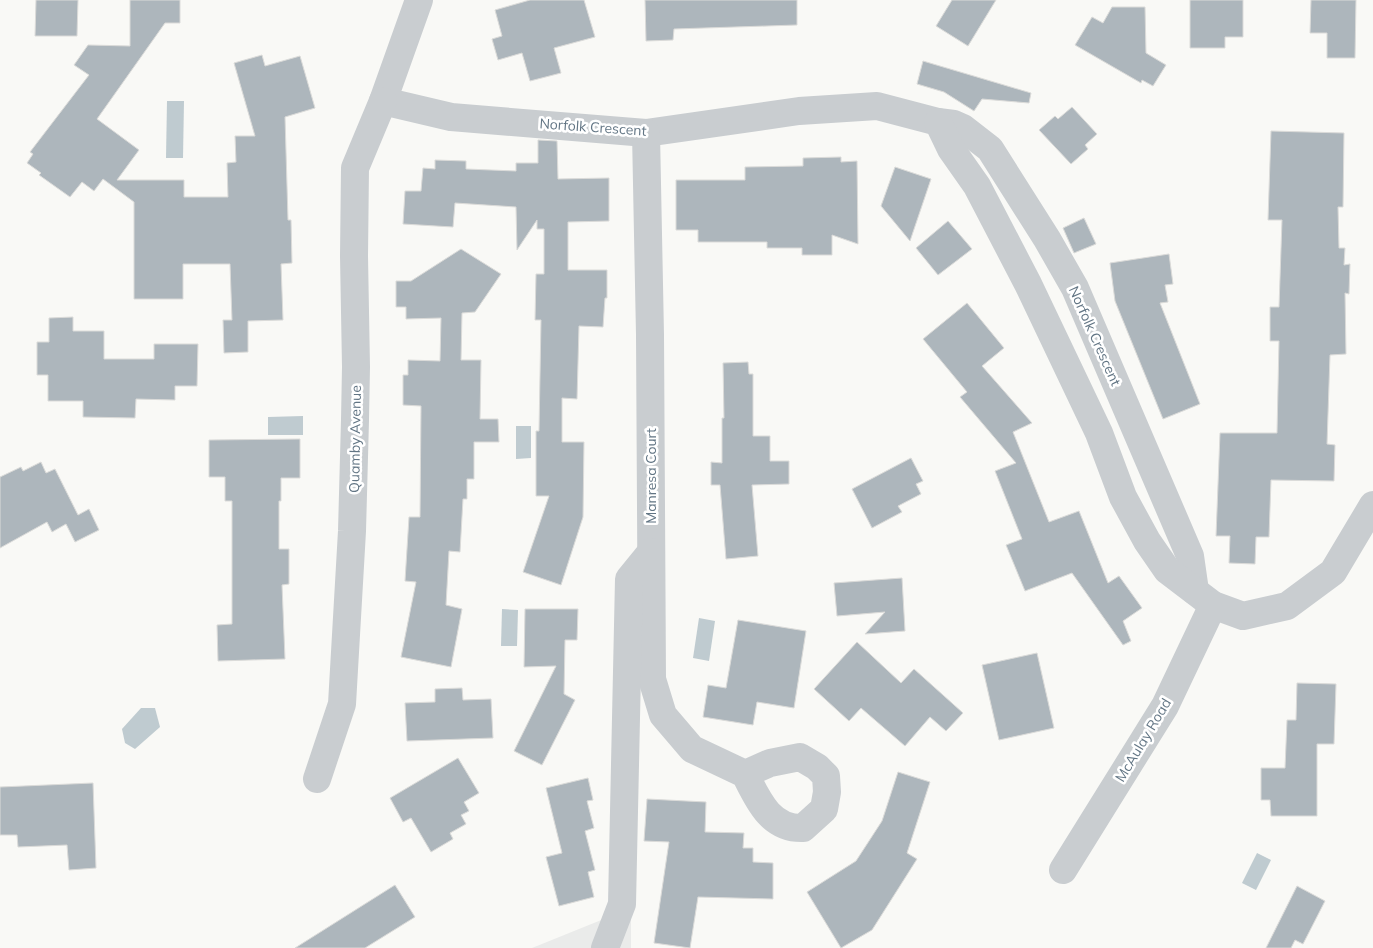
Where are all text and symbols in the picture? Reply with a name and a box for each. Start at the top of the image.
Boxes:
street label: Norfolk Crescent [539,114,647,140]
street label: Norfolk Crescent [1065,283,1125,389]
street label: Quamby Avenue [345,385,365,493]
street label: Manresa Court [642,428,660,524]
street label: McAulay Road [1111,695,1175,785]

